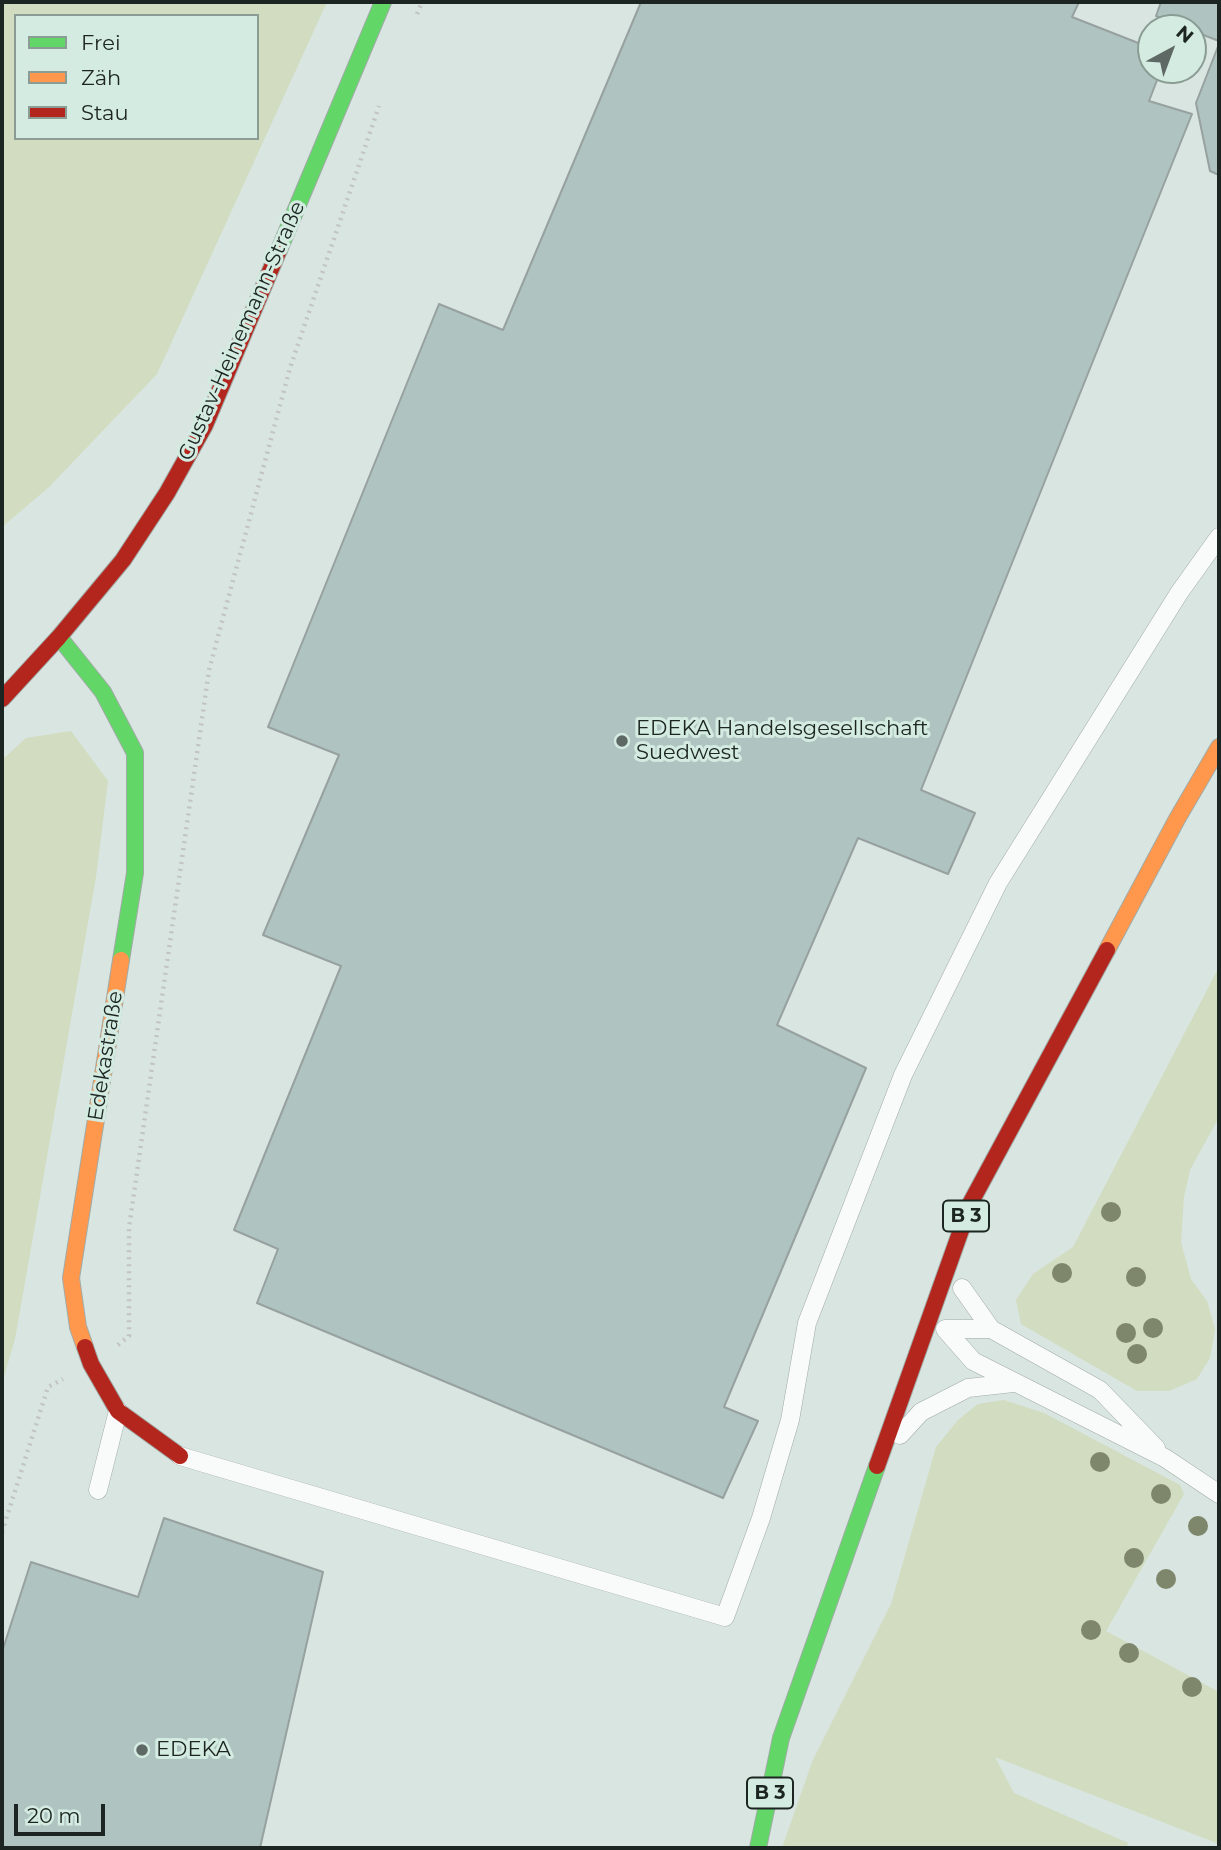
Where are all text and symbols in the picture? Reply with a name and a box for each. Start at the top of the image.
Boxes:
legend [14,14,259,140]
north arrow [1137,14,1207,84]
text: N [1171,21,1198,48]
text: Frei [81,30,121,55]
text: Zäh [81,65,121,90]
text: Stau [81,100,129,125]
street label: Gustav-Heinemann-Straße [173,197,311,465]
place label: EDEKA Handelsgesellschaft Suedwest [636,716,928,766]
marker: EDEKA Handelsgesellschaft Suedwest [614,733,630,749]
street label: Edekastraße [83,989,129,1123]
road number: B 3 [943,1200,989,1232]
place label: EDEKA [156,1737,231,1763]
marker: EDEKA [134,1742,150,1758]
road number: B 3 [747,1778,793,1809]
scale bar [18,1790,108,1834]
text: 20 m [27,1803,81,1828]

